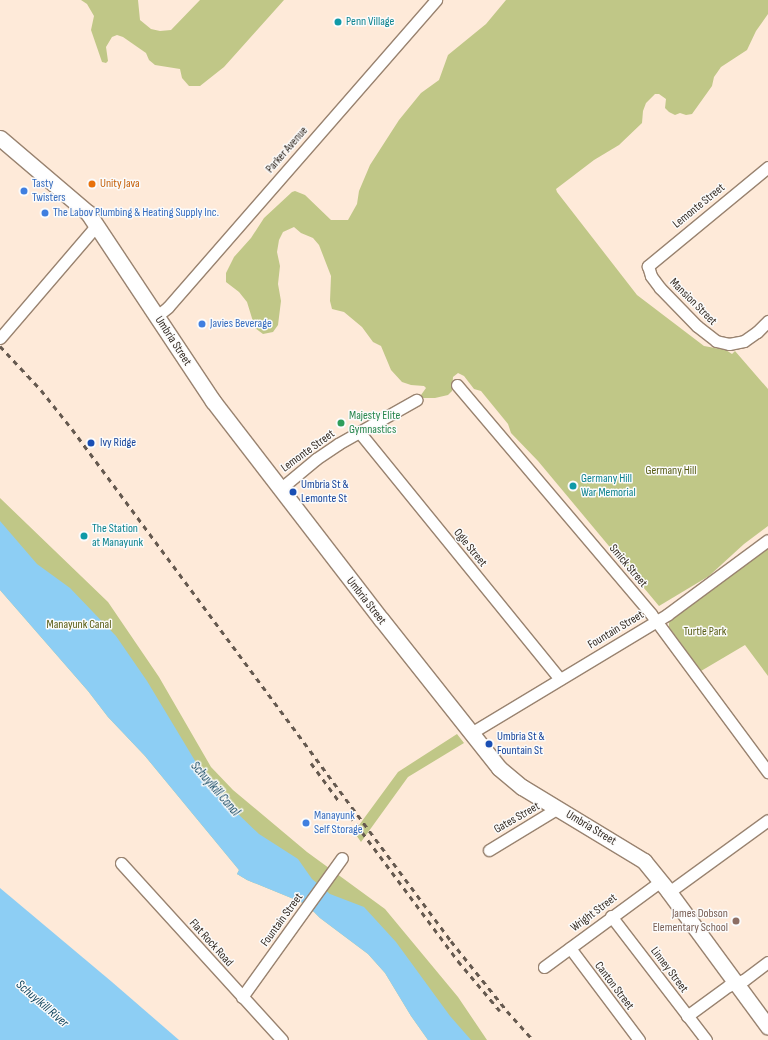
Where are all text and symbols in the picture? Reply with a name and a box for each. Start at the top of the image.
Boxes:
place label: Penn Village [346,15,394,29]
marker: Penn Village [333,17,343,27]
street label: Parker Avenue [263,124,311,176]
place label: Tasty Twisters [32,177,66,205]
place label: Unity Java [100,177,140,191]
marker: Unity Java [87,179,97,189]
street label: Lemonte Street [670,181,728,231]
marker: Tasty Twisters [19,186,29,196]
place label: The Labov Plumbing & Heating Supply Inc. [53,206,219,220]
marker: The Labov Plumbing & Heating Supply Inc. [40,208,50,218]
street label: Mansion Street [666,275,720,329]
street label: Umbria Street [152,314,194,368]
place label: Javies Beverage [210,317,272,331]
marker: Javies Beverage [197,319,207,329]
place label: Majesty Elite Gymnastics [349,409,400,437]
marker: Majesty Elite Gymnastics [336,418,346,428]
street label: Lemonte Street [278,427,338,475]
place label: Ivy Ridge [100,436,136,450]
marker: Ivy Ridge [85,437,97,449]
park label: Germany Hill [645,464,697,478]
place label: Germany Hill War Memorial [581,472,636,500]
place label: Umbria St & Lemonte St [301,478,349,506]
marker: Germany Hill War Memorial [568,481,578,491]
marker: Umbria St & Lemonte St [288,487,298,497]
place label: The Station at Manayunk [92,522,143,550]
street label: Ogle Street [450,526,490,570]
marker: The Station at Manayunk [79,531,89,541]
street label: Smick Street [606,542,650,590]
street label: Umbria Street [343,574,389,628]
street label: Fountain Street [586,608,646,652]
park label: Manayunk Canal [47,618,111,632]
park label: Turtle Park [684,625,726,639]
place label: Umbria St & Fountain St [497,730,545,758]
marker: Umbria St & Fountain St [484,739,494,749]
water label: Schuylkill Canal [187,759,243,819]
street label: Gates Street [492,799,542,837]
street label: Umbria Street [563,807,619,849]
place label: Manayunk Self Storage [314,809,363,837]
marker: Manayunk Self Storage [301,818,311,828]
street label: Fountain Street [258,891,306,949]
street label: Wright Street [568,891,620,935]
place label: James Dobson Elementary School [653,907,728,935]
street label: Flat Rock Road [186,916,236,970]
marker: James Dobson Elementary School [731,916,741,926]
street label: Linney Street [647,944,691,996]
street label: Canton Street [591,959,637,1013]
water label: Schuylkill River [13,977,71,1031]

